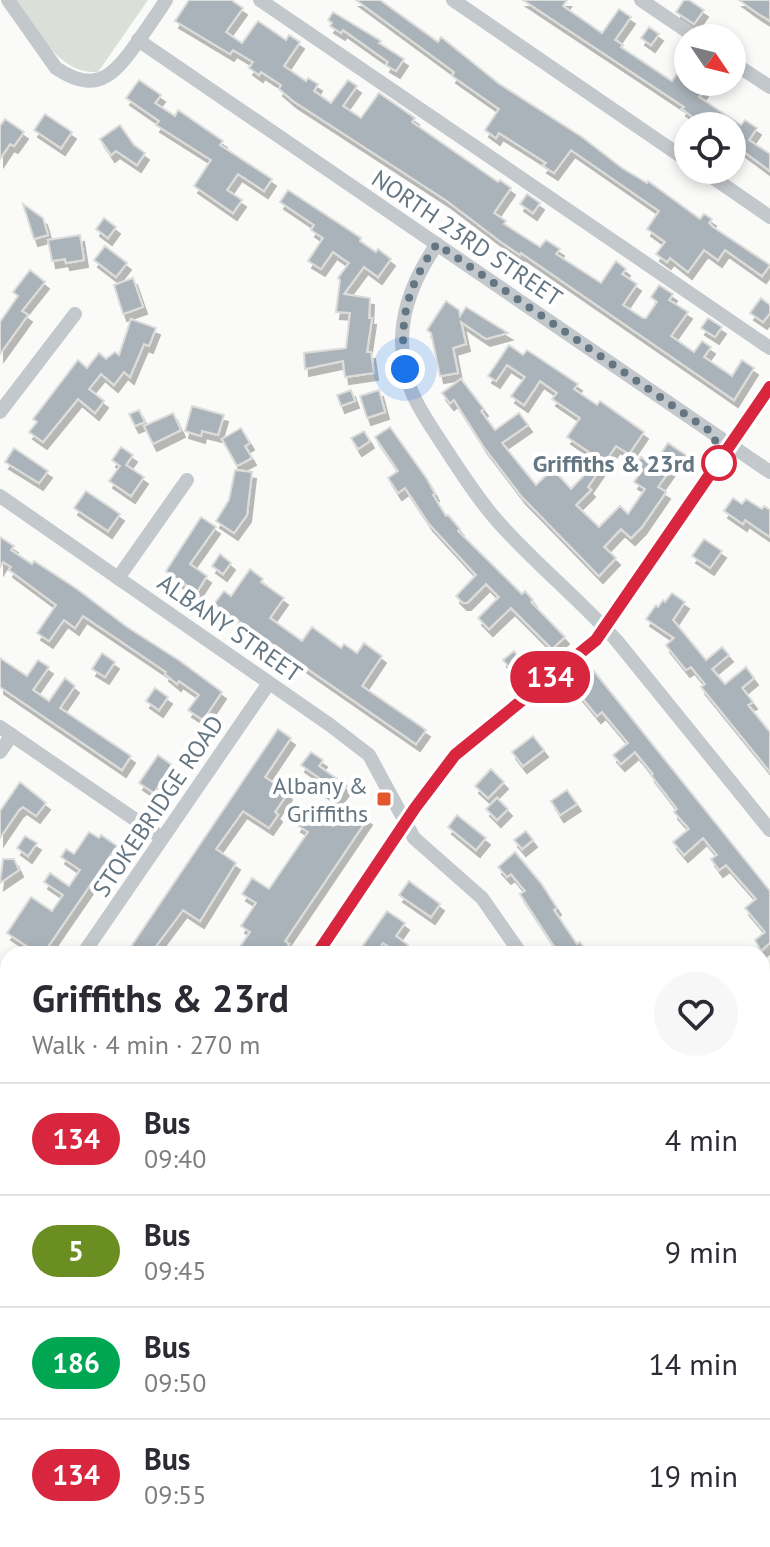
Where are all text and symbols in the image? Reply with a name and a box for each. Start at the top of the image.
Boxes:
north arrow [674,24,746,96]
map controls [674,24,746,184]
button: locate [674,112,746,184]
street label: NORTH 23RD STREET [366,163,568,313]
your location [385,349,425,389]
marker: Griffiths & 23rd [702,446,736,480]
place label: Griffiths & 23rd [533,448,695,479]
street label: ALBANY STREET [152,567,308,689]
line badge: 134 [504,651,596,703]
text: 134 [526,658,574,695]
street label: STOKEBRIDGE ROAD [86,709,230,903]
place label: Albany & Griffiths [273,770,368,829]
marker: Albany & Griffiths [375,790,393,808]
button: heart [654,972,738,1056]
text: Griffiths & 23rd [32,973,289,1022]
text: Walk · 4 min · 270 m [32,1028,260,1061]
text: Bus [144,1103,191,1142]
text: 134 [52,1120,100,1157]
text: 4 min [665,1120,738,1159]
text: 09:40 [144,1142,206,1175]
text: Bus [144,1215,191,1254]
text: 5 [68,1232,84,1269]
text: 9 min [665,1232,738,1271]
text: 09:45 [144,1254,206,1287]
text: Bus [144,1327,191,1366]
text: 186 [52,1344,100,1381]
text: 14 min [648,1344,738,1383]
text: 09:50 [144,1366,206,1399]
text: Bus [144,1439,191,1478]
text: 134 [52,1456,100,1493]
text: 19 min [648,1456,738,1495]
text: 09:55 [144,1478,206,1511]

